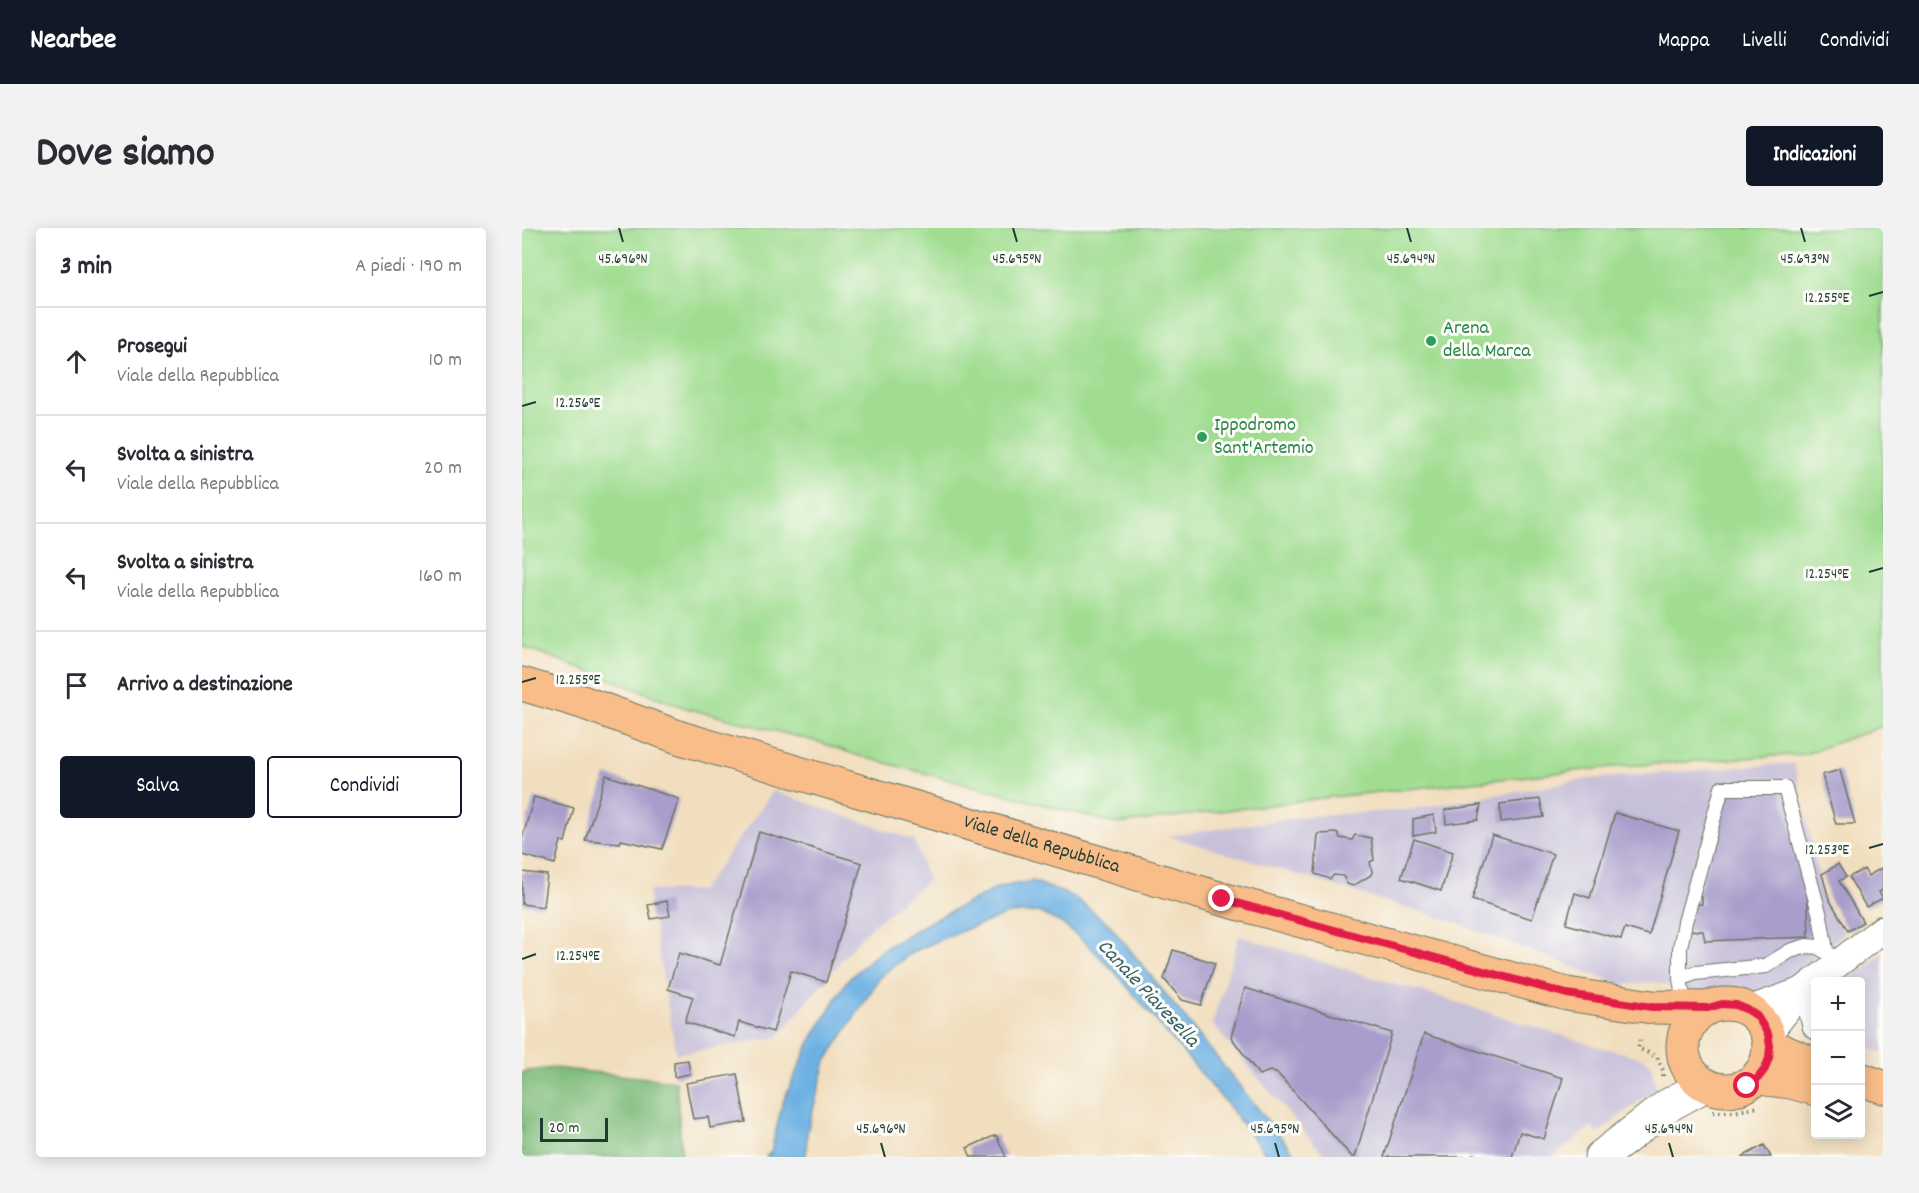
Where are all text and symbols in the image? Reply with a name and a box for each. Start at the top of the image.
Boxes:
text: Nearbee [30,22,116,62]
text: Mappa [1658,27,1709,57]
text: Livelli [1742,27,1787,57]
text: Condividi [1820,27,1889,57]
text: Dove siamo [36,126,215,186]
button: Indicazioni [1746,126,1883,186]
text: 3 min [60,249,112,286]
text: 45.696°N [598,249,648,271]
text: 45.695°N [992,249,1042,271]
text: 45.694°N [1387,249,1435,271]
text: 45.693°N [1781,249,1829,271]
text: A piedi · 190 m [355,253,462,281]
text: 12.255°E [1805,288,1849,310]
place label: Arena della Marca [1443,315,1531,366]
text: Prosegui [117,332,187,363]
marker: Arena della Marca [1424,334,1438,348]
icon: ahead [60,345,93,378]
text: 10 m [428,347,462,375]
text: Viale della Repubblica [117,363,279,391]
text: 12.256°E [556,393,601,415]
place label: Ippodromo Sant'Artemio [1214,412,1314,463]
marker: Ippodromo Sant'Artemio [1195,430,1209,444]
text: Svolta a sinistra [117,440,253,471]
icon: left [60,453,93,486]
text: 20 m [424,455,462,483]
text: Viale della Repubblica [117,471,279,499]
text: Svolta a sinistra [117,548,253,579]
icon: left [60,561,93,594]
text: 160 m [419,563,462,591]
text: 12.254°E [1805,564,1849,586]
text: Viale della Repubblica [117,579,279,607]
icon: arrive [60,669,93,702]
text: Arrivo a destinazione [117,670,293,701]
text: 12.255°E [556,670,600,692]
button: Salva [60,756,255,818]
button: Condividi [267,756,462,818]
street label: Viale della Repubblica [960,809,1124,882]
text: 12.253°E [1805,840,1849,862]
route end [1208,885,1234,911]
water label: Canale Piavesella [1089,933,1206,1056]
text: 12.254°E [556,946,600,968]
map controls [1811,977,1865,1139]
button: + [1811,977,1865,1031]
button: − [1811,1031,1865,1085]
route start [1733,1072,1759,1098]
button: layers [1811,1085,1865,1139]
scale bar [540,1115,608,1142]
text: 20 m [549,1117,579,1140]
text: 45.696°N [856,1119,906,1141]
text: 45.695°N [1250,1119,1300,1141]
text: 45.694°N [1645,1119,1693,1141]

